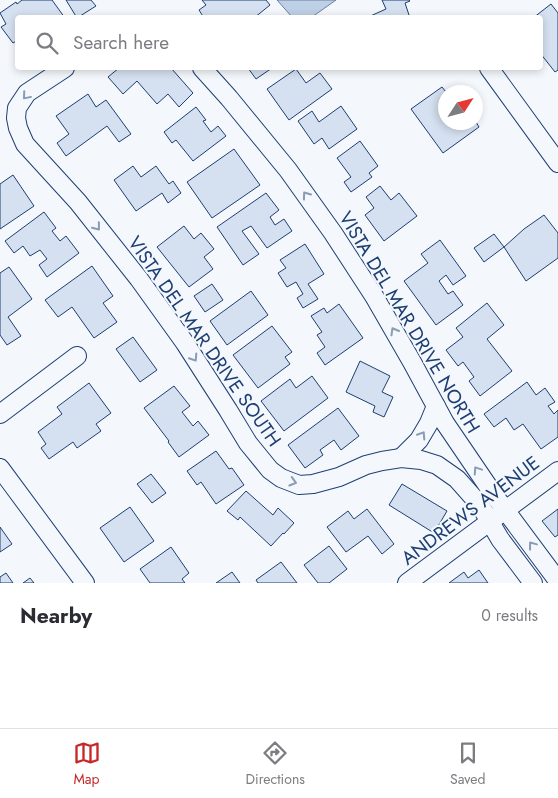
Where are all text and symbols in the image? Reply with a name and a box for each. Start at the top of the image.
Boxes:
search box [15,15,543,70]
icon: search [33,29,61,57]
text: Search here [73,29,169,56]
north arrow [438,85,483,130]
one-way arrow [22,91,31,100]
one-way arrow [303,191,312,201]
street label: VISTA DEL MAR DRIVE NORTH [332,206,487,438]
one-way arrow [92,221,100,230]
street label: VISTA DEL MAR DRIVE SOUTH [121,231,288,452]
one-way arrow [390,327,400,336]
one-way arrow [188,352,197,361]
one-way arrow [416,431,425,440]
street label: ANDREWS AVENUE [396,449,545,571]
one-way arrow [474,467,483,476]
one-way arrow [288,477,297,487]
one-way arrow [528,542,538,551]
text: Nearby [20,601,92,631]
text: 0 results [481,604,538,627]
tab: Map [73,739,101,789]
tab: Directions [246,739,305,789]
tab: Saved [450,739,485,789]

